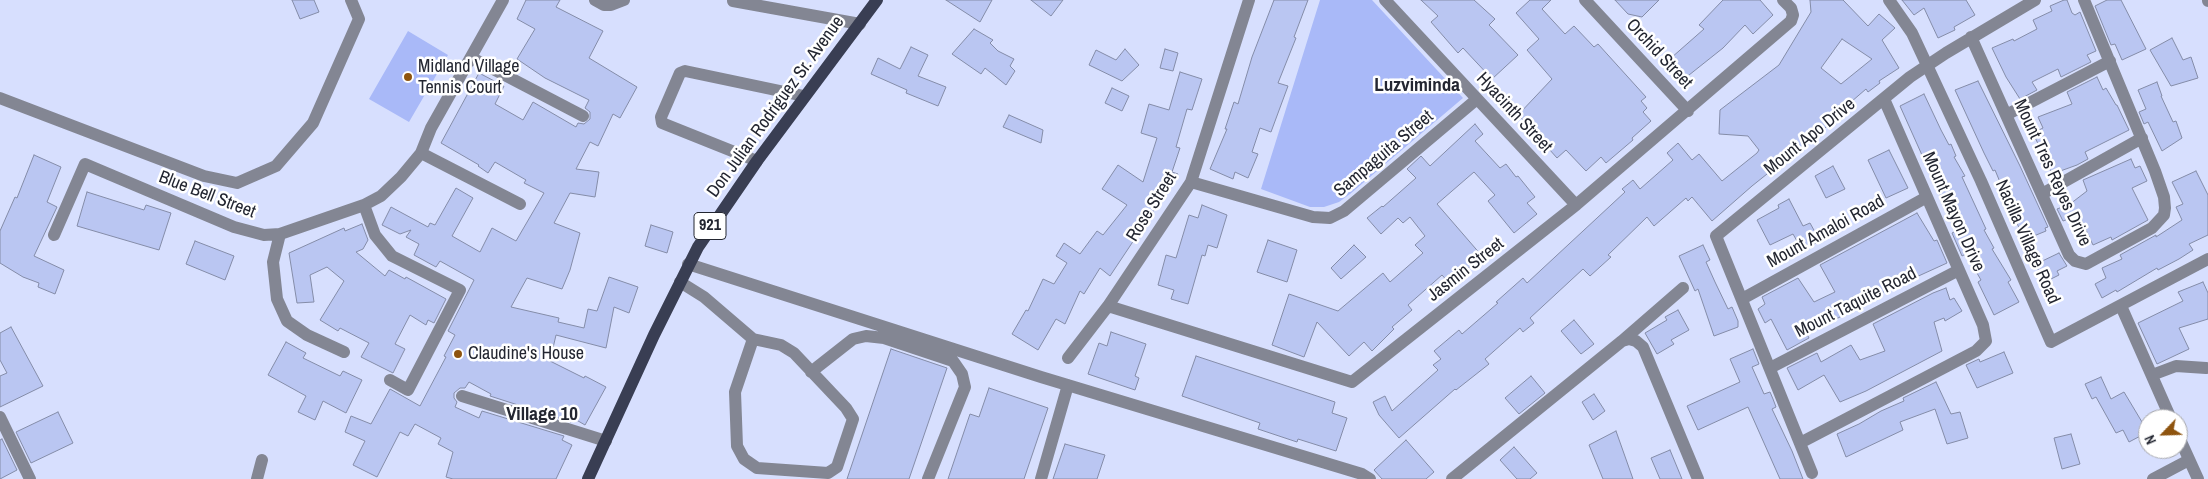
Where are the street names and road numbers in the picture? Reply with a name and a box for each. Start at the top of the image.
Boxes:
street label: Don Julian Rodriguez Sr. Avenue [703,12,849,202]
street label: Orchid Street [1621,15,1697,93]
street label: Hyacinth Street [1471,68,1557,158]
street label: Mount Apo Drive [1760,94,1860,180]
street label: Mount Tres Reyes Drive [2009,96,2095,250]
street label: Sampaguita Street [1330,106,1438,202]
street label: Mount Mayon Drive [1917,149,1989,275]
street label: Blue Bell Street [156,167,258,223]
street label: Rose Street [1122,168,1182,246]
street label: Nacilla Village Road [1990,177,2064,307]
street label: Mount Amaloi Road [1764,191,1888,273]
road number: 921 [694,212,726,240]
street label: Jasmin Street [1423,233,1509,307]
street label: Mount Taquite Road [1792,263,1920,343]

